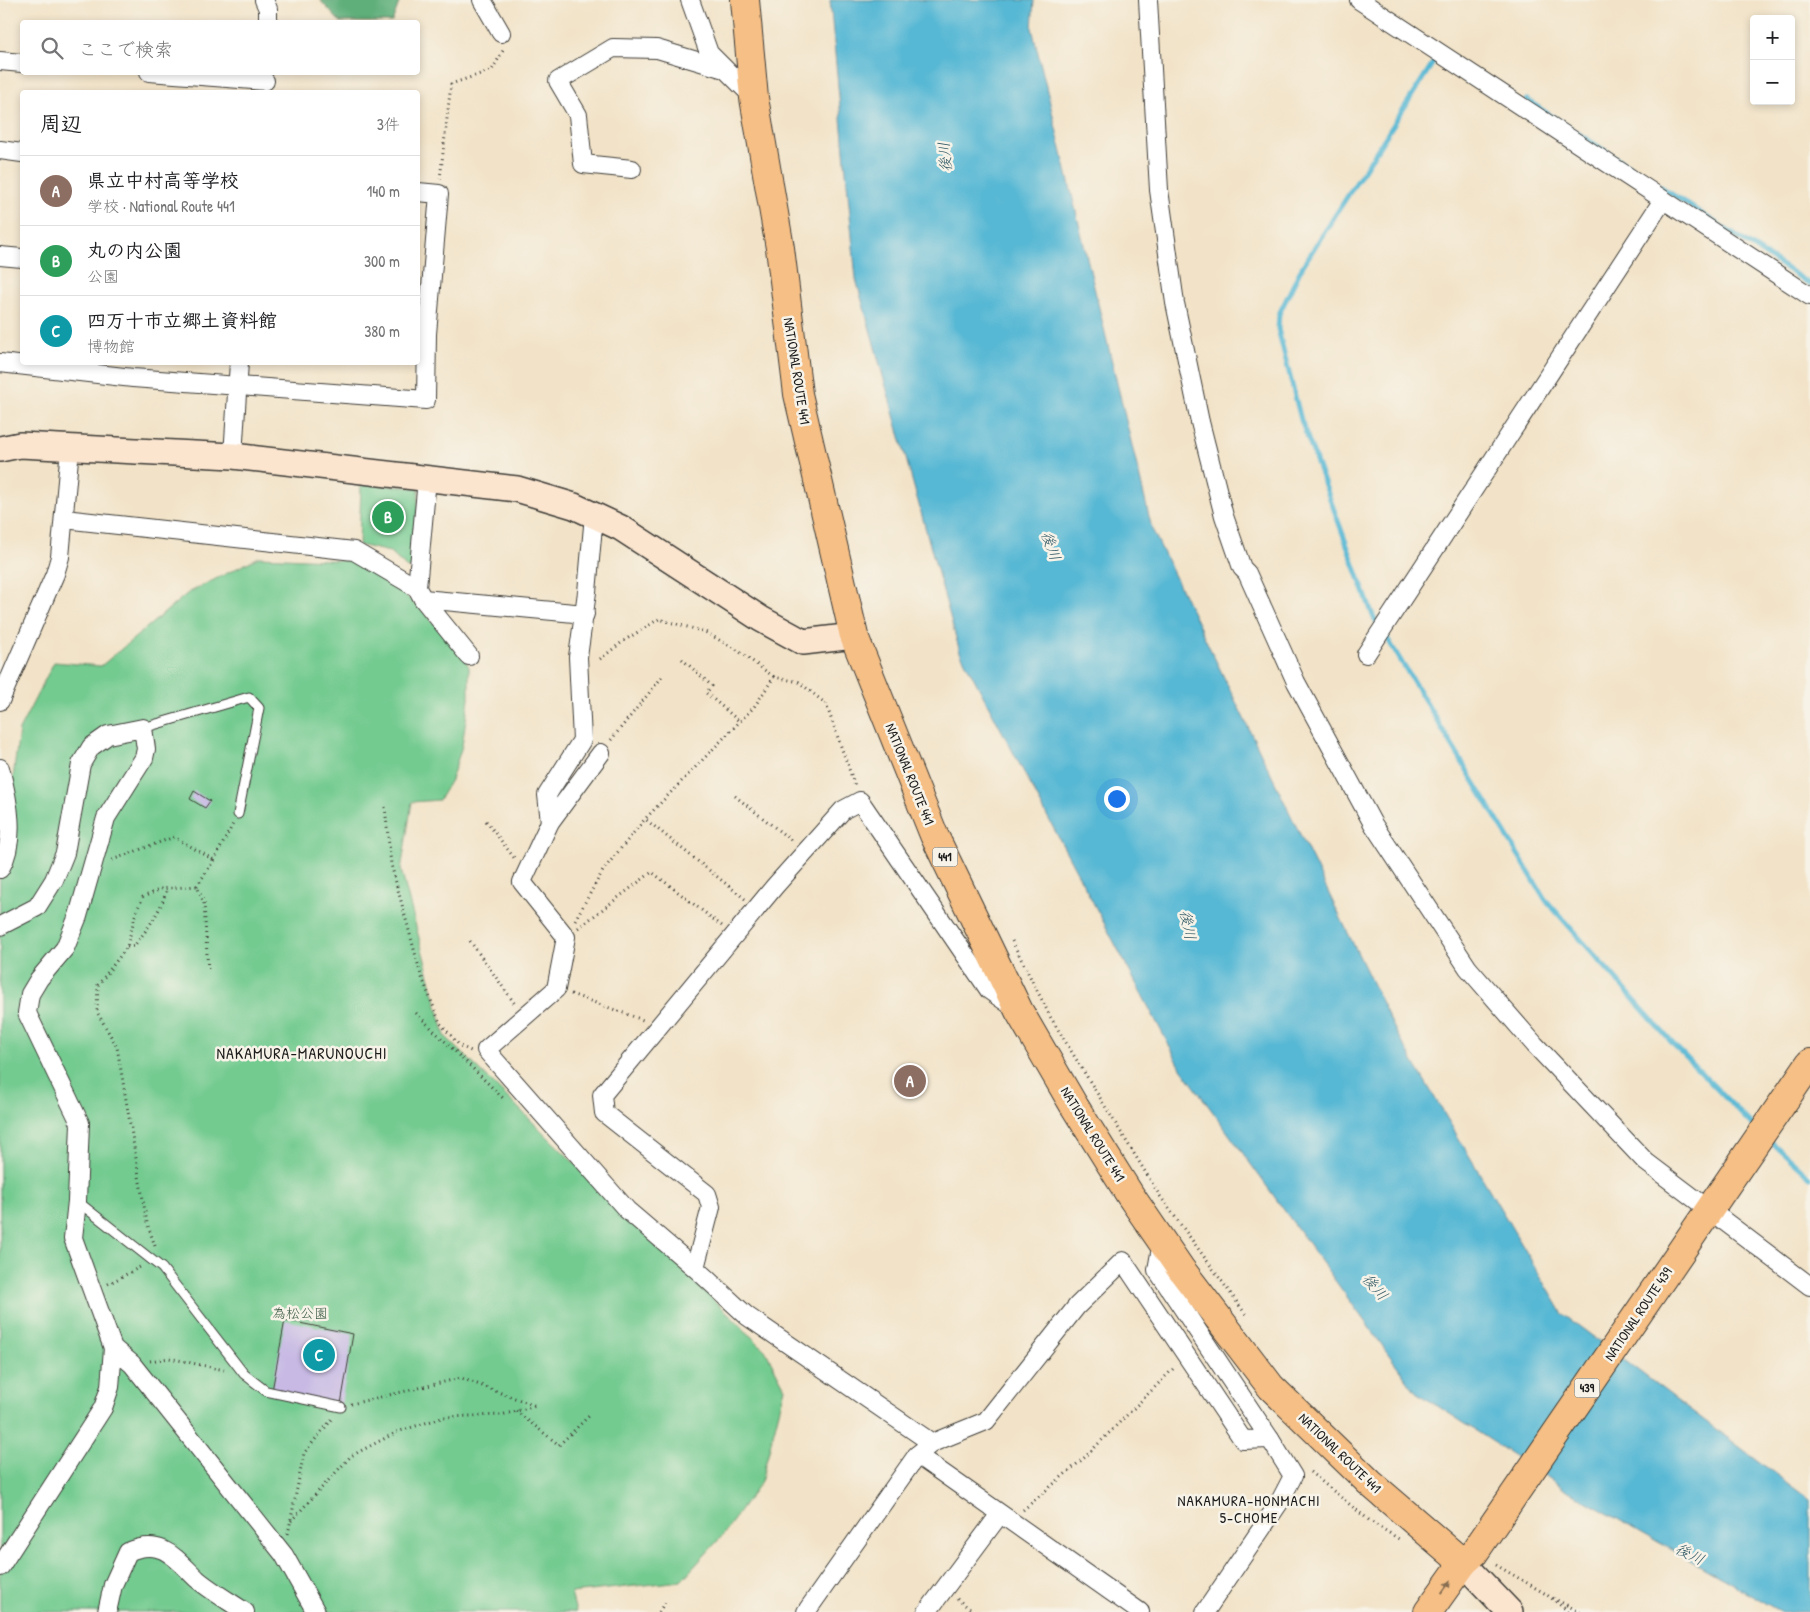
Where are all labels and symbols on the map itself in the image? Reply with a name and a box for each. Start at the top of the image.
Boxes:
water label: 後川 [933,141,956,173]
street label: NATIONAL ROUTE 441 [780,316,815,426]
pin: B [372,498,404,536]
water label: 後川 [1036,528,1066,564]
street label: NATIONAL ROUTE 441 [881,720,940,827]
your location [1104,786,1130,812]
road number: 441 [932,848,958,866]
water label: 後川 [1175,908,1202,942]
district label: NAKAMURA-MARUNOUCHI [217,1042,387,1064]
pin: A [894,1062,926,1100]
street label: NATIONAL ROUTE 441 [1057,1083,1130,1185]
street label: NATIONAL ROUTE 439 [1599,1263,1676,1364]
water label: 後川 [1358,1268,1393,1305]
park label: 為松公園 [272,1303,328,1322]
pin: C [303,1336,335,1374]
road number: 439 [1574,1379,1600,1398]
street label: NATIONAL ROUTE 441 [1295,1408,1386,1497]
district label: NAKAMURA-HONMACHI 5-CHOME [1177,1490,1321,1528]
water label: 後川 [1672,1537,1708,1570]
one-way arrow [1441,1580,1451,1594]

